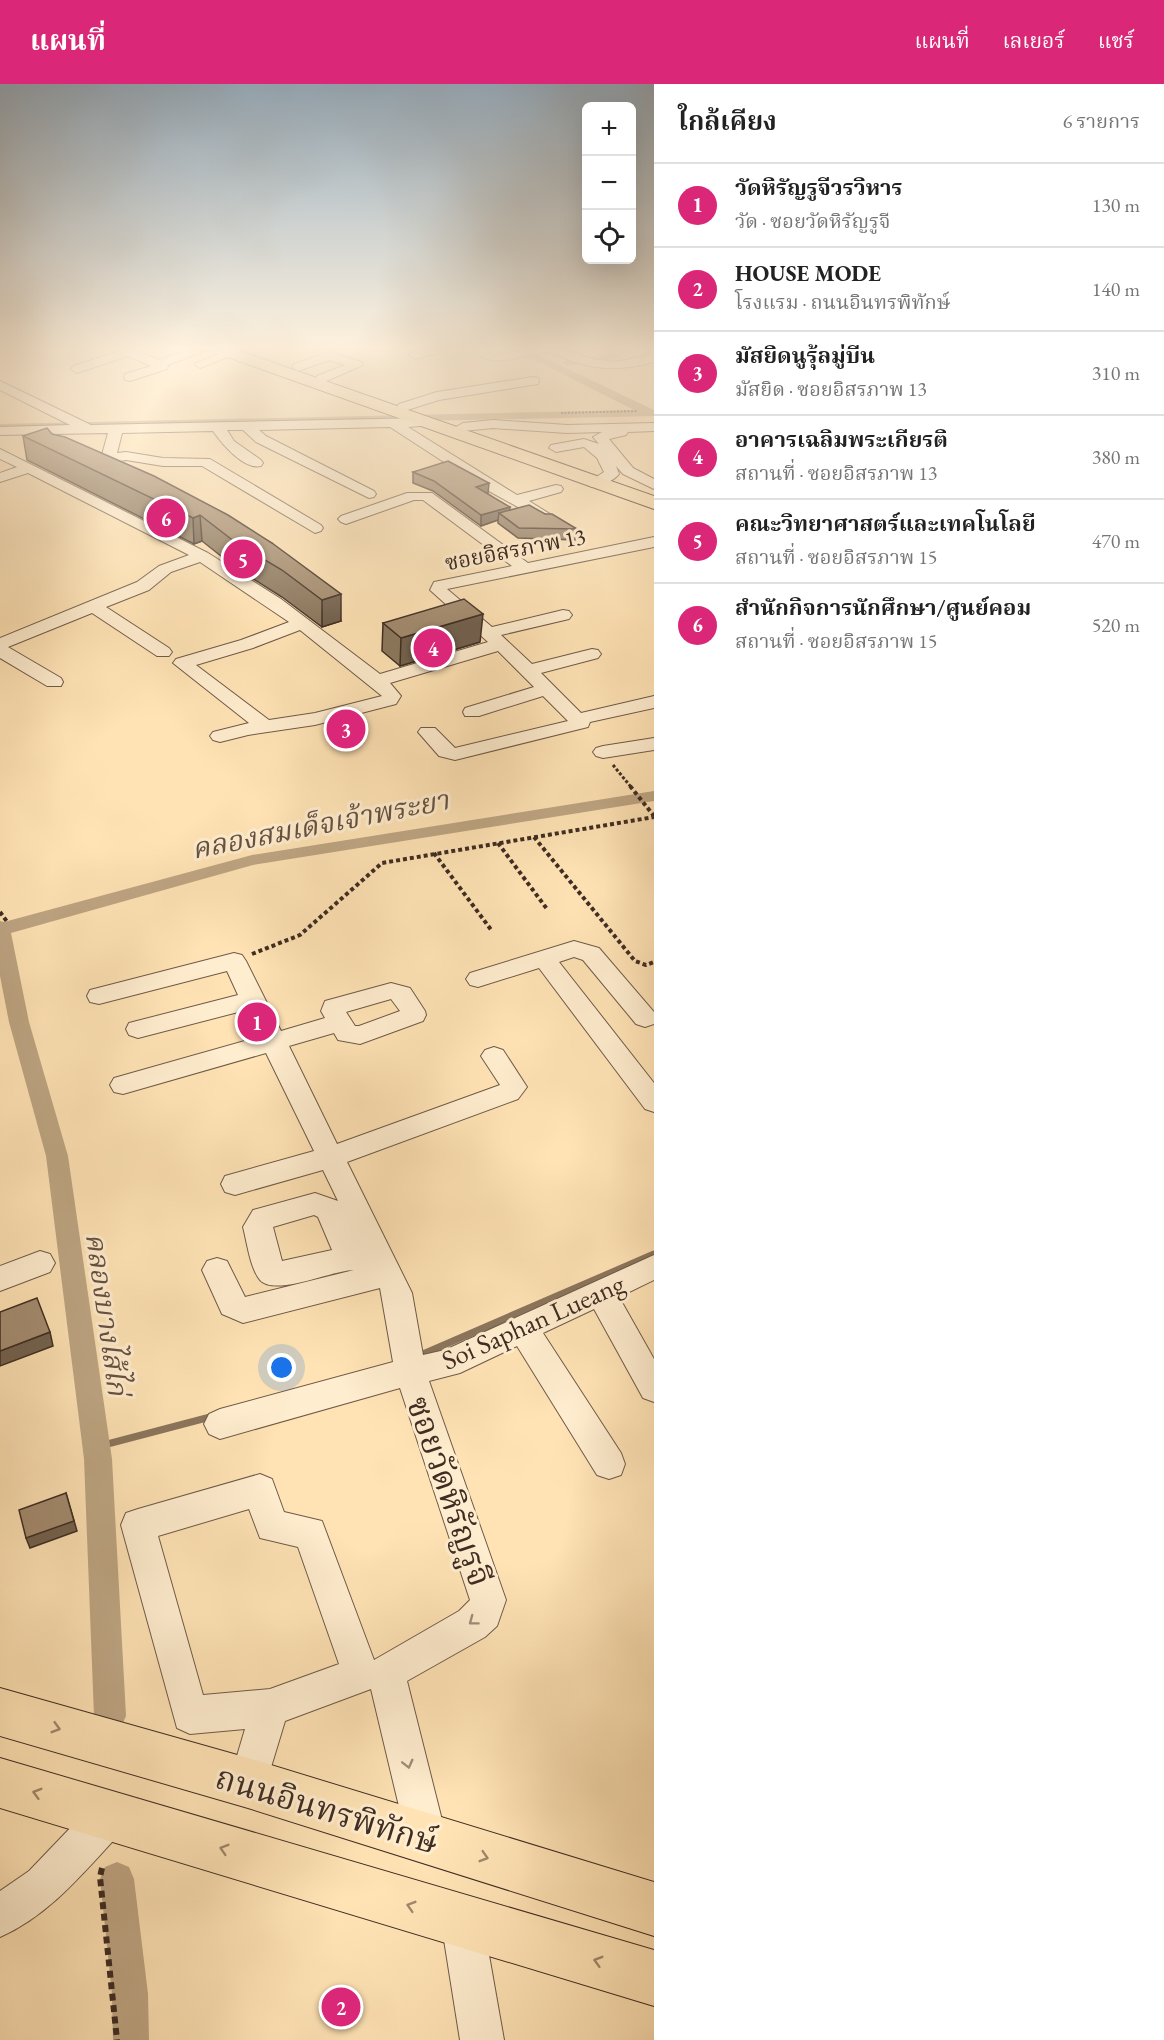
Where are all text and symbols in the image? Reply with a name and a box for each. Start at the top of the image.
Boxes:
text: แผนที่ [30,22,106,58]
text: แผนที่ [915,27,970,54]
text: เลเยอร์ [1003,27,1065,54]
text: แชร์ [1098,27,1134,54]
map controls [582,102,636,264]
button: + [582,102,636,156]
text: ใกล้เคียง [678,104,777,138]
text: 6 รายการ [1063,108,1140,134]
button: − [582,156,636,210]
text: วัดหิรัญรูจีวรวิหาร [735,173,903,202]
text: 1 [692,192,703,218]
text: 130 m [1092,192,1140,218]
text: วัด · ซอยวัดหิรัญรูจี [735,208,890,234]
button: locate [582,210,636,264]
text: HOUSE MODE [735,259,881,288]
text: 2 [692,276,703,302]
text: 140 m [1092,276,1140,302]
text: โรงแรม · ถนนอินทรพิทักษ์ [735,289,950,315]
text: มัสยิดนูรุ้ลมู่บีน [735,341,875,370]
text: 3 [692,360,703,386]
text: 310 m [1092,360,1140,386]
text: มัสยิด · ซอยอิสรภาพ 13 [735,376,927,402]
text: อาคารเฉลิมพระเกียรติ [735,425,948,454]
text: 4 [692,444,703,470]
text: 380 m [1092,444,1140,470]
text: สถานที่ · ซอยอิสรภาพ 13 [735,460,937,486]
pin: 6 [146,496,186,540]
text: คณะวิทยาศาสตร์และเทคโนโลยี [735,509,1036,538]
street label: ซอยอิสรภาพ 13 [442,522,588,577]
text: 5 [692,528,703,554]
text: 470 m [1092,528,1140,554]
pin: 5 [224,536,262,582]
text: สถานที่ · ซอยอิสรภาพ 15 [735,544,937,570]
text: สำนักกิจการนักศึกษา/ศูนย์คอม [735,593,1031,622]
text: 6 [692,612,703,638]
text: 520 m [1092,612,1140,638]
pin: 4 [414,626,452,670]
text: สถานที่ · ซอยอิสรภาพ 15 [735,628,937,654]
pin: 3 [326,706,366,752]
water label: คลองสมเด็จเจ้าพระยา [188,781,453,867]
pin: 1 [238,1000,276,1044]
water label: คลองบางไส้ไก่ [78,1230,138,1401]
street label: Soi Saphan Lueang [436,1265,630,1377]
your location [267,1353,296,1382]
street label: ซอยวัดหิรัญรูจี [396,1390,502,1592]
one-way arrow [469,1614,480,1625]
one-way arrow [50,1721,61,1733]
street label: ถนนอินทรพิทักษ์ [210,1755,444,1864]
one-way arrow [401,1759,414,1769]
one-way arrow [33,1788,43,1800]
one-way arrow [219,1844,230,1856]
one-way arrow [478,1850,489,1862]
one-way arrow [406,1900,417,1913]
one-way arrow [593,1956,604,1968]
pin: 2 [322,1984,360,2030]

